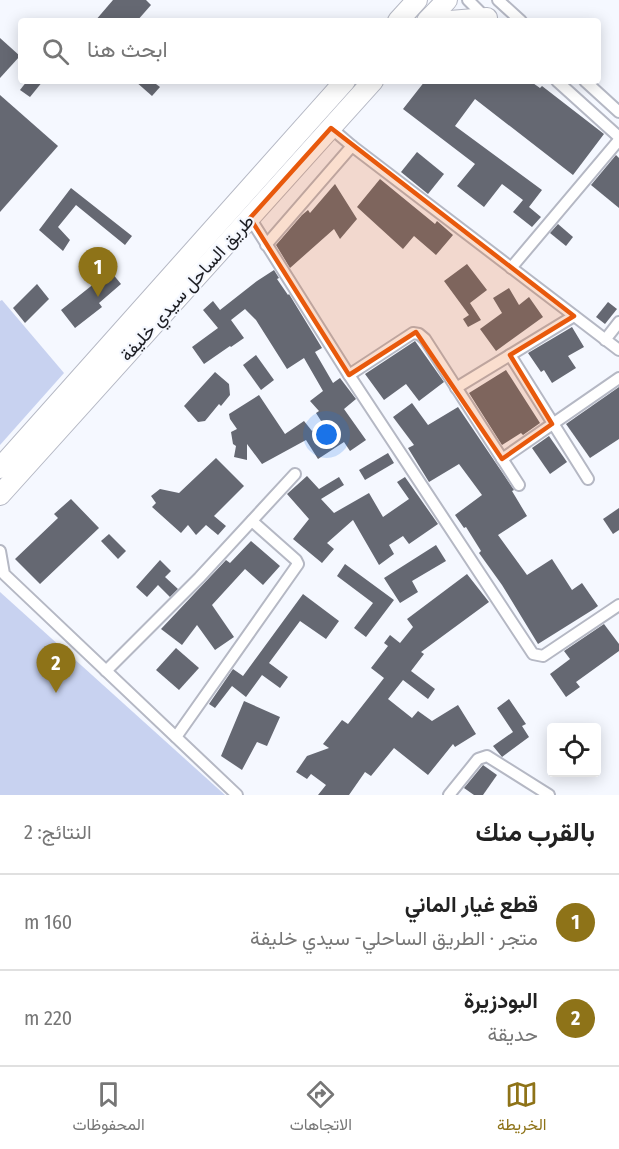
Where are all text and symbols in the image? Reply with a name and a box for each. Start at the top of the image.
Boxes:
search box [18,18,601,84]
icon: search [39,35,72,68]
text: ابحث هنا [87,36,168,63]
street label: طريق الساحل سيدي خليفة [115,210,262,369]
pin: 1 [78,248,118,297]
your location [312,420,341,449]
pin: 2 [36,644,76,693]
map controls [547,723,601,777]
button: locate [547,723,601,777]
text: بالقرب منك [475,817,595,848]
text: النتائج: 2 [24,820,92,844]
text: قطع غيار الماني [405,891,538,918]
text: 160 m [24,910,72,934]
text: 1 [571,910,580,934]
text: متجر · الطريق الساحلي- سيدي خليفة [250,926,538,950]
text: البودزيرة [464,987,538,1014]
text: 220 m [24,1006,72,1030]
text: 2 [571,1006,580,1030]
text: حديقة [487,1022,538,1046]
tab: المحفوظات [73,1078,145,1139]
tab: الاتجاهات [290,1078,352,1139]
tab: الخريطة [497,1078,546,1139]

